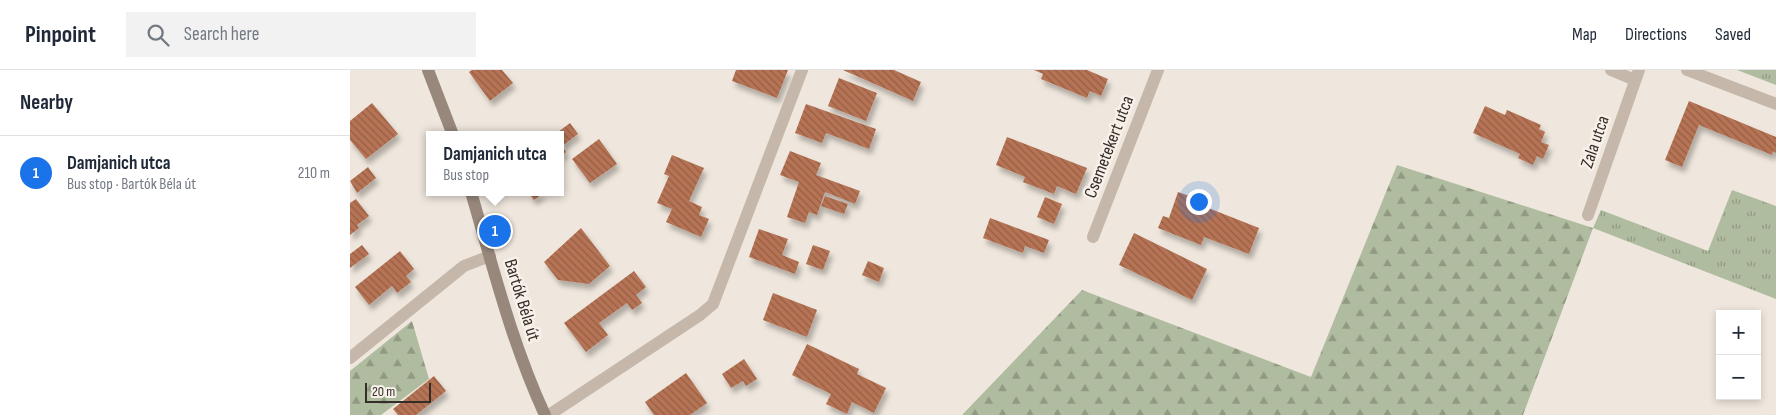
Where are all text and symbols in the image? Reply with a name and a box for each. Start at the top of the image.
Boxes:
search box [126,12,476,57]
text: Pinpoint [25,20,96,49]
icon: search [144,21,172,49]
text: Search here [184,23,259,46]
text: Map [1572,24,1597,45]
text: Directions [1625,24,1687,45]
text: Saved [1715,24,1751,45]
text: Nearby [20,90,73,115]
street label: Csemetekert utca [1080,93,1138,201]
street label: Zala utca [1576,113,1614,171]
popup [426,131,564,196]
text: Damjanich utca [443,143,547,166]
text: Damjanich utca [67,152,171,175]
text: 1 [33,164,39,183]
text: 210 m [298,164,330,183]
text: Bus stop [443,166,489,185]
text: Bus stop · Bartók Béla út [67,175,196,194]
your location [1186,189,1212,215]
pin: 1 [479,212,511,250]
street label: Bartók Béla út [500,257,545,344]
map controls [1716,310,1761,400]
button: + [1716,310,1761,355]
button: − [1716,355,1761,400]
scale bar [365,380,431,403]
text: 20 m [372,383,395,400]

